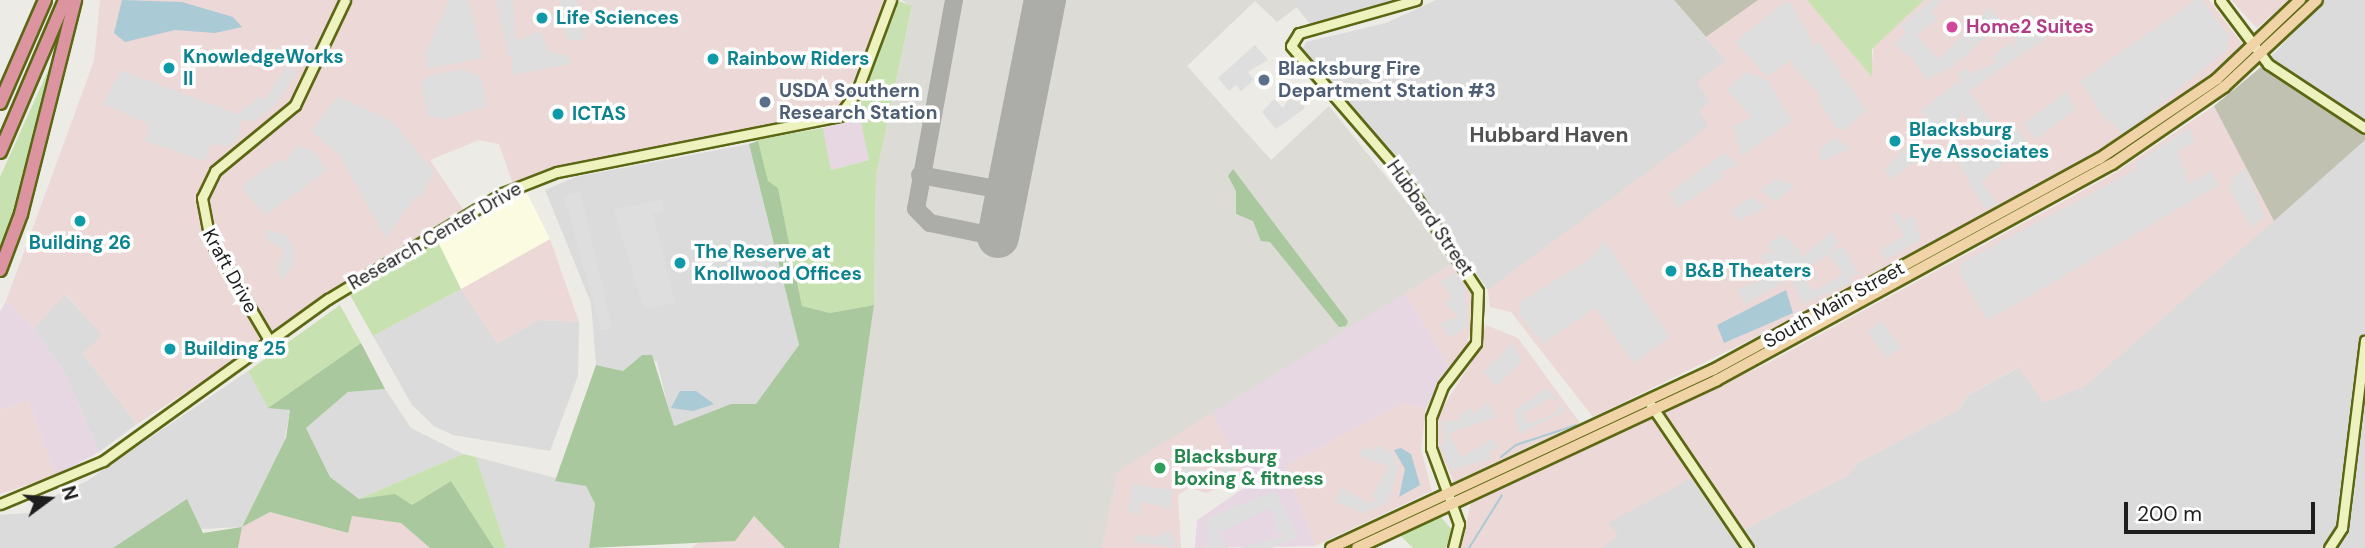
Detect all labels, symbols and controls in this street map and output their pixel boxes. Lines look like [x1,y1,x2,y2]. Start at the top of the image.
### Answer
place label: Life Sciences [556,7,679,29]
marker: Life Sciences [534,10,550,26]
place label: Home2 Suites [1966,16,2094,38]
marker: Home2 Suites [1944,19,1960,35]
place label: KnowledgeWorks II [183,46,344,90]
place label: Rainbow Riders [727,48,869,70]
marker: Rainbow Riders [705,51,721,67]
place label: Blacksburg Fire Department Station #3 [1278,58,1496,102]
marker: KnowledgeWorks II [161,60,177,76]
marker: Blacksburg Fire Department Station #3 [1256,72,1272,88]
place label: USDA Southern Research Station [779,80,937,124]
marker: USDA Southern Research Station [757,94,773,110]
place label: ICTAS [572,103,626,125]
marker: ICTAS [550,106,566,122]
place label: Blacksburg Eye Associates [1909,119,2049,163]
district label: Hubbard Haven [1470,122,1628,148]
marker: Blacksburg Eye Associates [1887,133,1903,149]
street label: Hubbard Street [1382,156,1478,280]
street label: Research Center Drive [344,177,526,295]
marker: Building 26 [72,213,88,229]
street label: Kraft Drive [198,225,262,317]
place label: Building 26 [29,232,131,254]
place label: The Reserve at Knollwood Offices [694,241,862,285]
marker: The Reserve at Knollwood Offices [672,255,688,271]
street label: South Main Street [1760,257,1908,353]
place label: B&B Theaters [1685,260,1811,282]
marker: B&B Theaters [1663,263,1679,279]
place label: Building 25 [184,338,286,360]
marker: Building 25 [162,341,178,357]
place label: Blacksburg boxing & fitness [1174,446,1324,490]
marker: Blacksburg boxing & fitness [1152,460,1168,476]
north arrow [14,464,84,534]
text: N [56,483,84,503]
scale bar [2127,489,2318,532]
text: 200 m [2137,500,2202,528]

